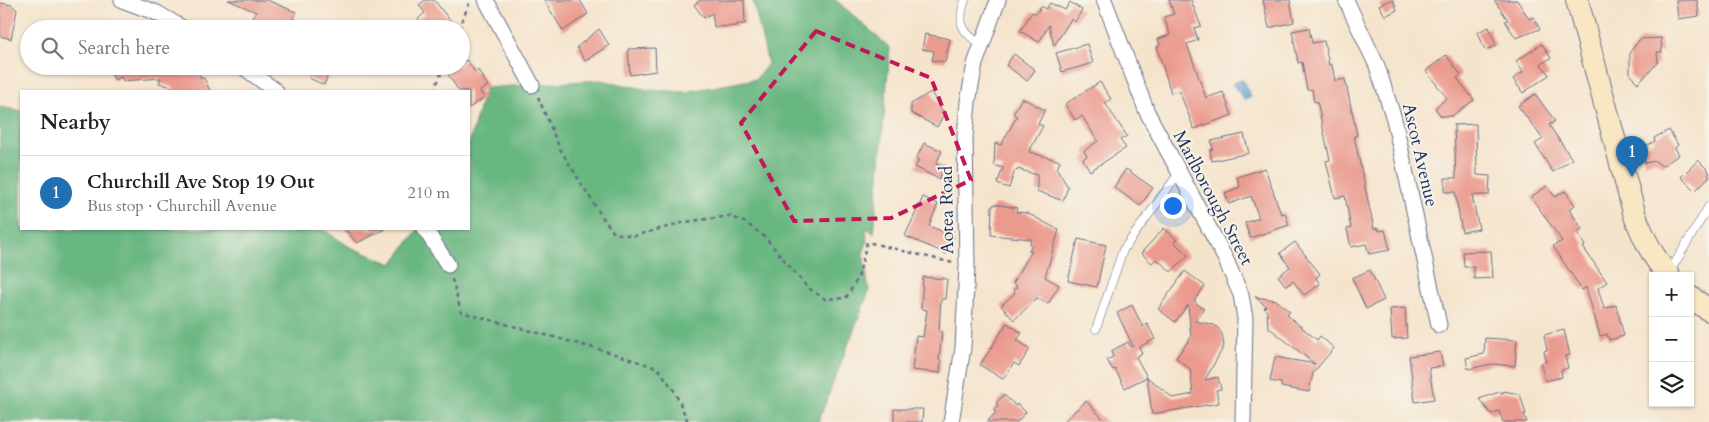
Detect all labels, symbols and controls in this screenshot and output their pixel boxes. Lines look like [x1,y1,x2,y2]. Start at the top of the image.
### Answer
search box [20,20,470,75]
icon: search [38,34,66,62]
text: Search here [78,35,170,61]
street label: Ascot Avenue [1396,101,1444,209]
text: Nearby [40,108,111,137]
street label: Marlborough Street [1167,126,1259,270]
pin: 1 [1616,136,1648,177]
street label: Aotea Road [934,165,960,255]
text: Churchill Ave Stop 19 Out [87,169,315,195]
text: 1 [52,182,60,204]
text: 210 m [408,182,450,204]
your location [1160,193,1186,219]
text: Bus stop · Churchill Avenue [87,195,277,217]
map controls [1649,272,1694,407]
button: + [1649,272,1694,317]
button: − [1649,317,1694,362]
button: layers [1649,362,1694,407]

